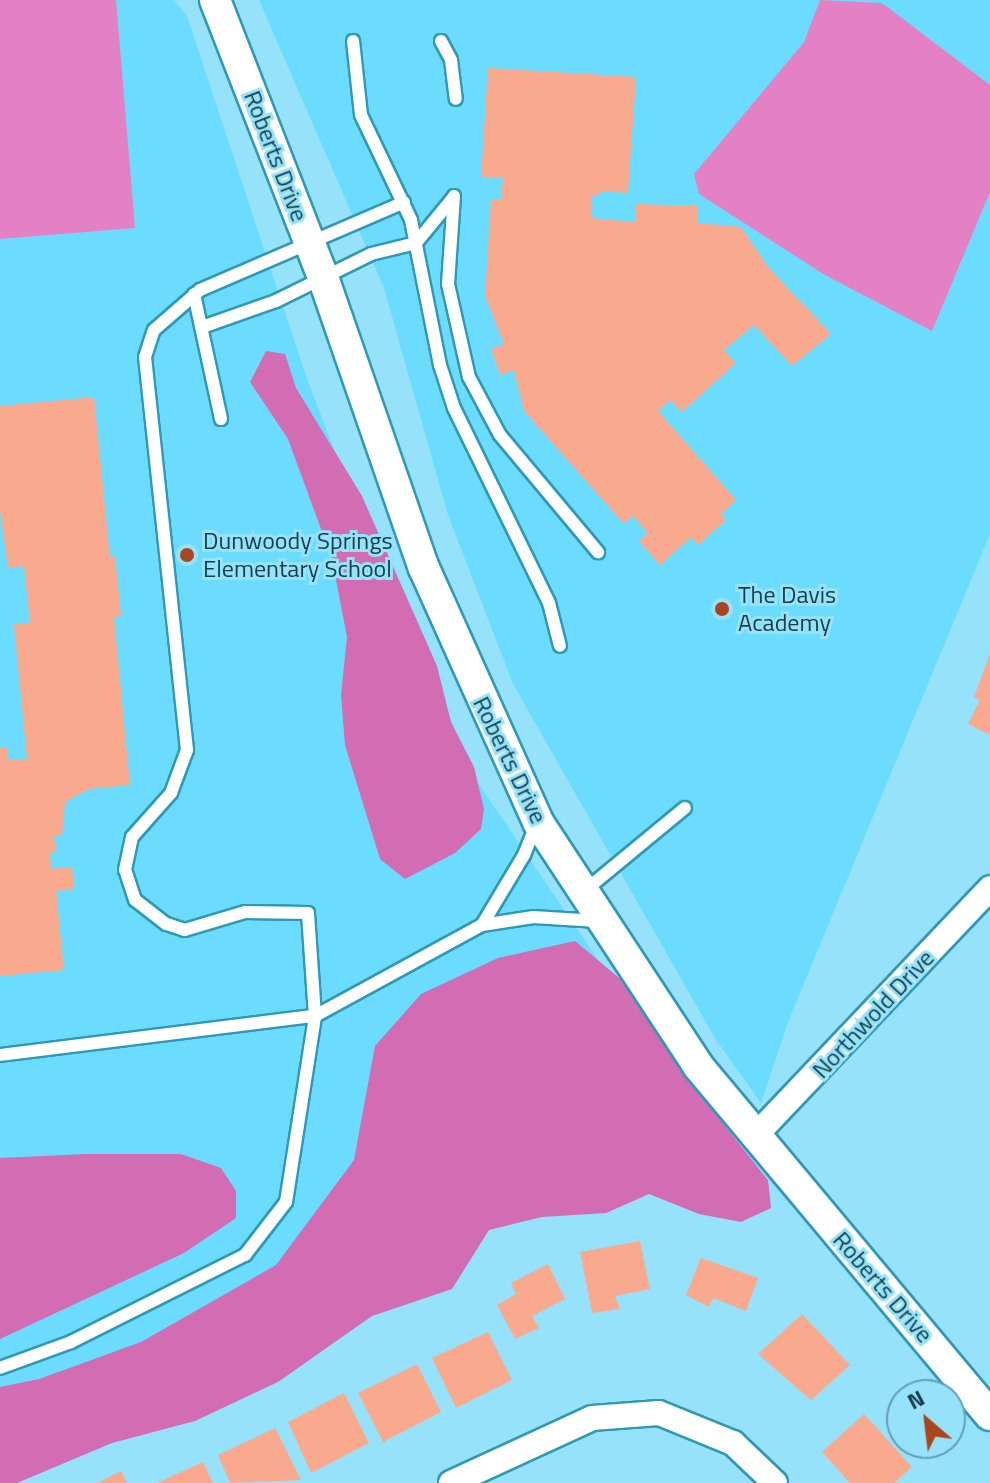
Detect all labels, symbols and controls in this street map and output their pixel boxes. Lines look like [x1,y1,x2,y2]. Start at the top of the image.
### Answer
street label: Roberts Drive [238,87,314,225]
place label: Dunwoody Springs Elementary School [203,527,393,583]
marker: Dunwoody Springs Elementary School [178,546,196,564]
place label: The Davis Academy [738,581,836,637]
marker: The Davis Academy [713,600,731,618]
street label: Roberts Drive [467,692,553,828]
street label: Northwold Drive [806,944,940,1084]
street label: Roberts Drive [827,1226,939,1348]
north arrow [886,1379,966,1459]
text: N [901,1381,930,1418]

